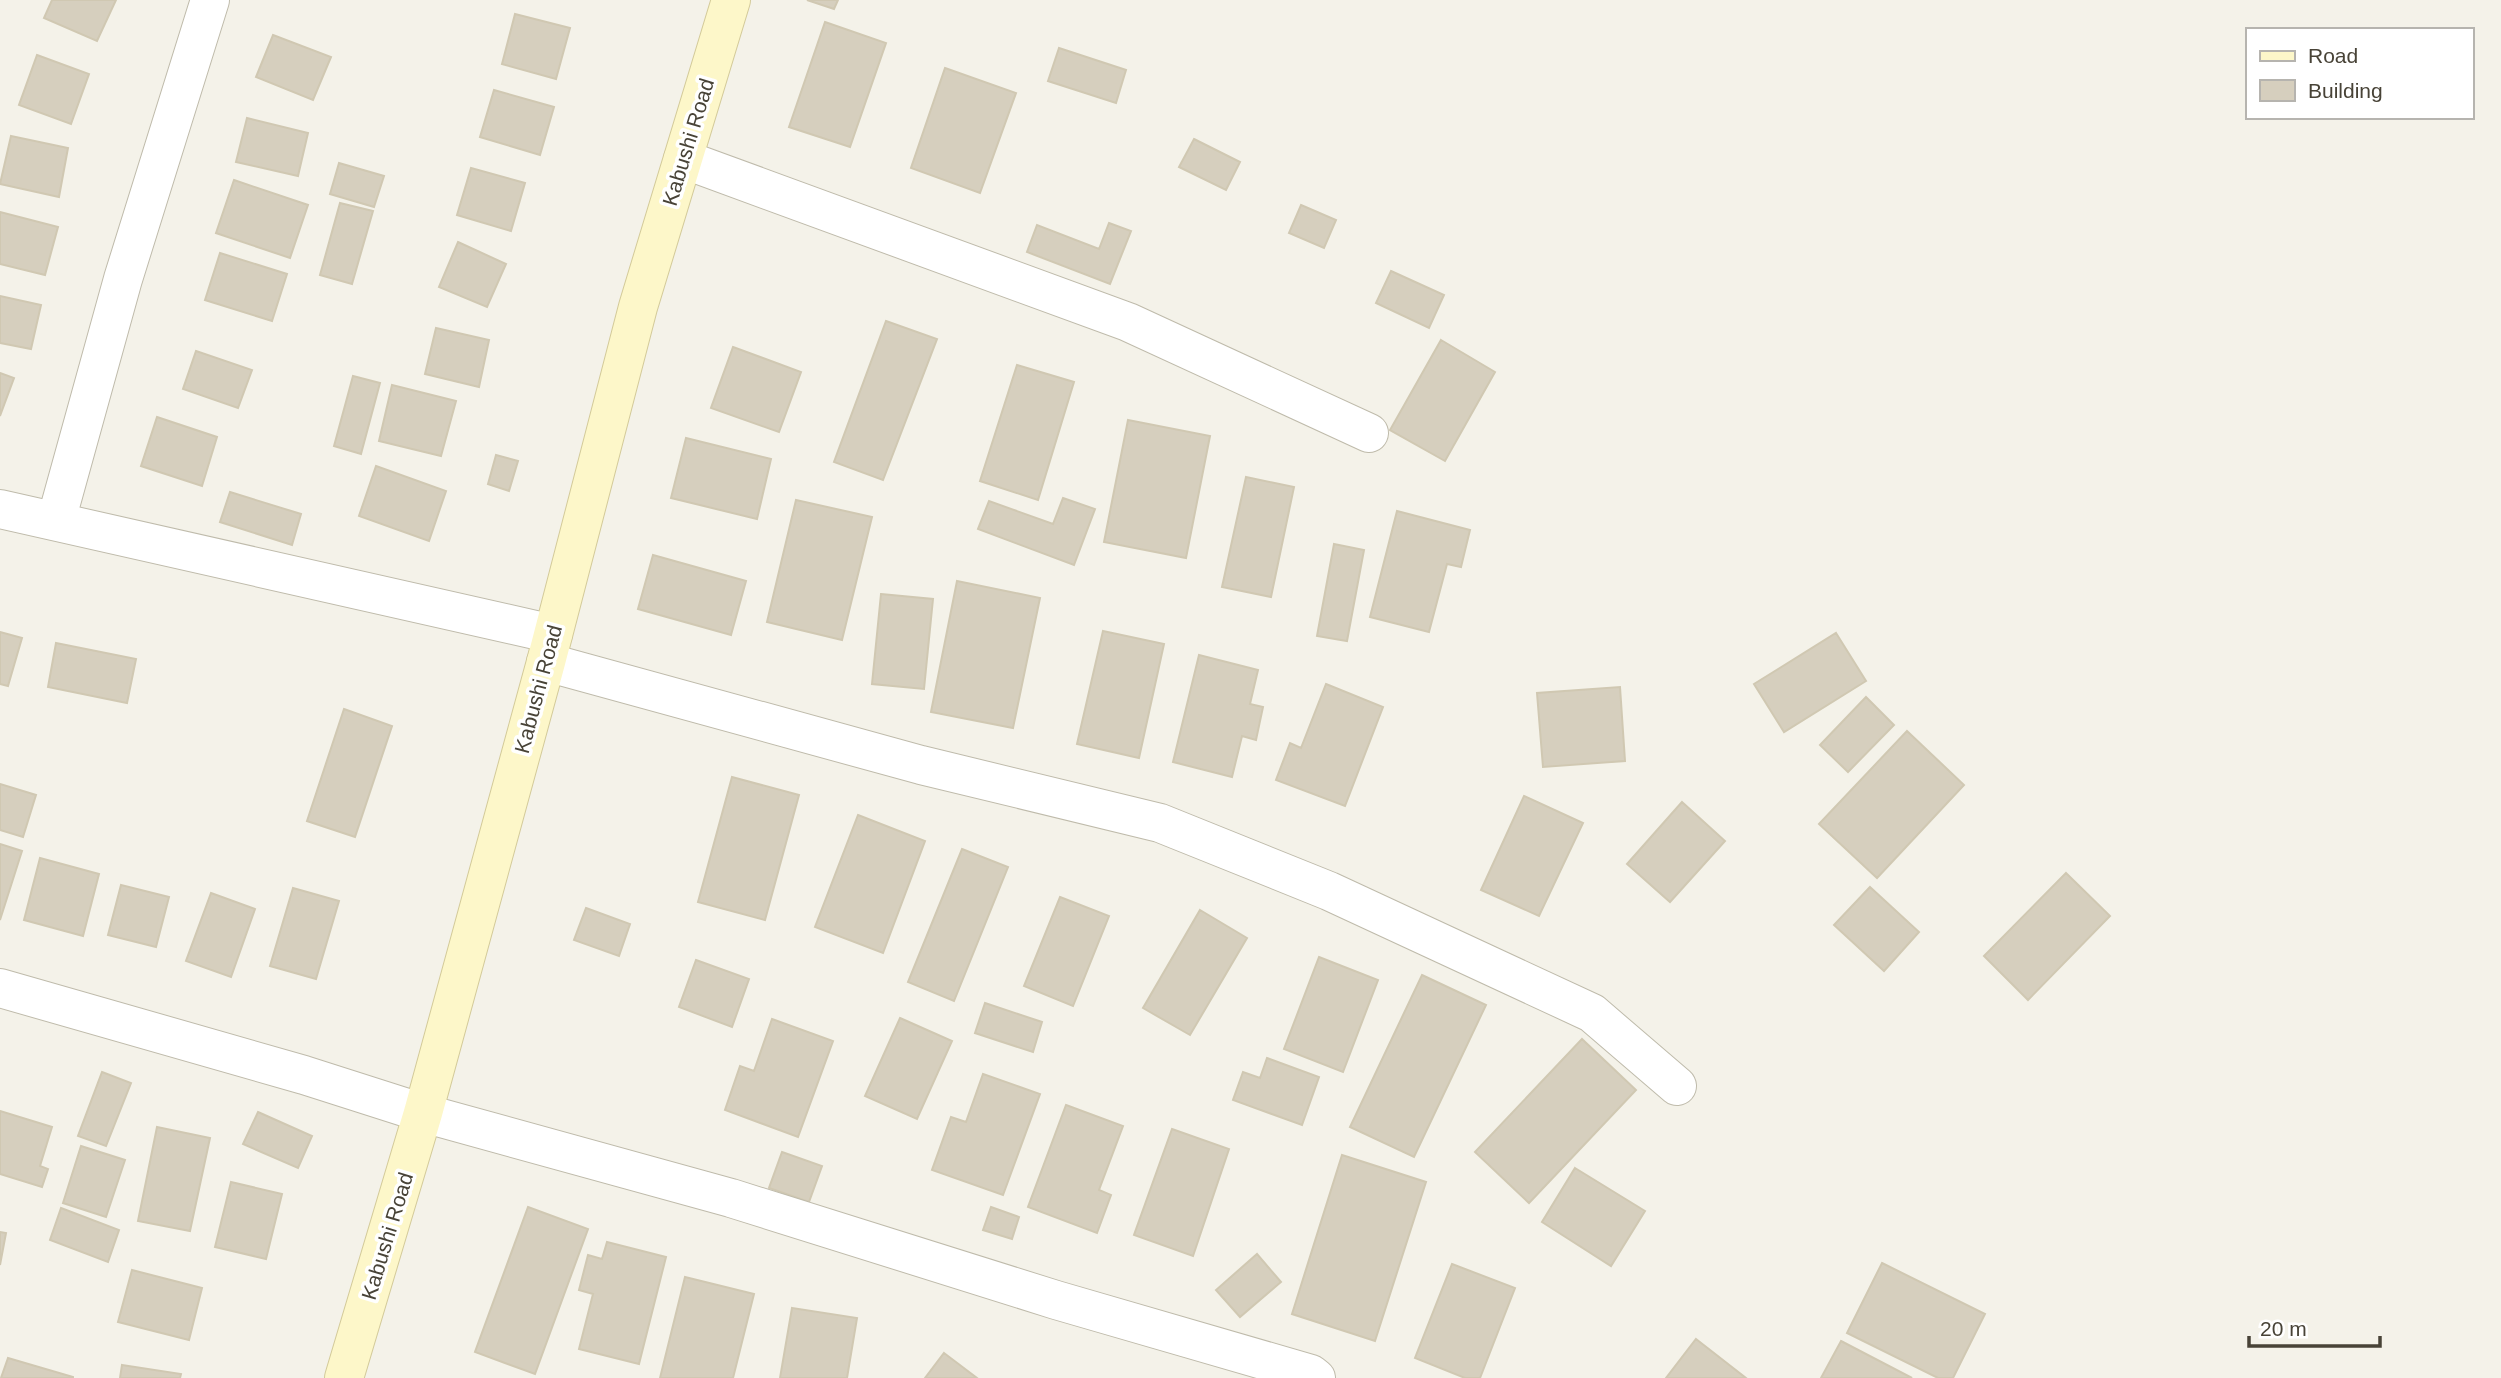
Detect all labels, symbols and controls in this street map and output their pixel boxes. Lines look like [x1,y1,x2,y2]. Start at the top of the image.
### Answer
legend [2246,28,2473,119]
text: Road [2308,44,2358,67]
street label: Kabushi Road [658,76,718,208]
text: Building [2308,79,2383,102]
street label: Kabushi Road [510,622,566,756]
street label: Kabushi Road [357,1170,417,1302]
scale bar [2249,1304,2380,1348]
text: 20 m [2260,1317,2307,1340]

